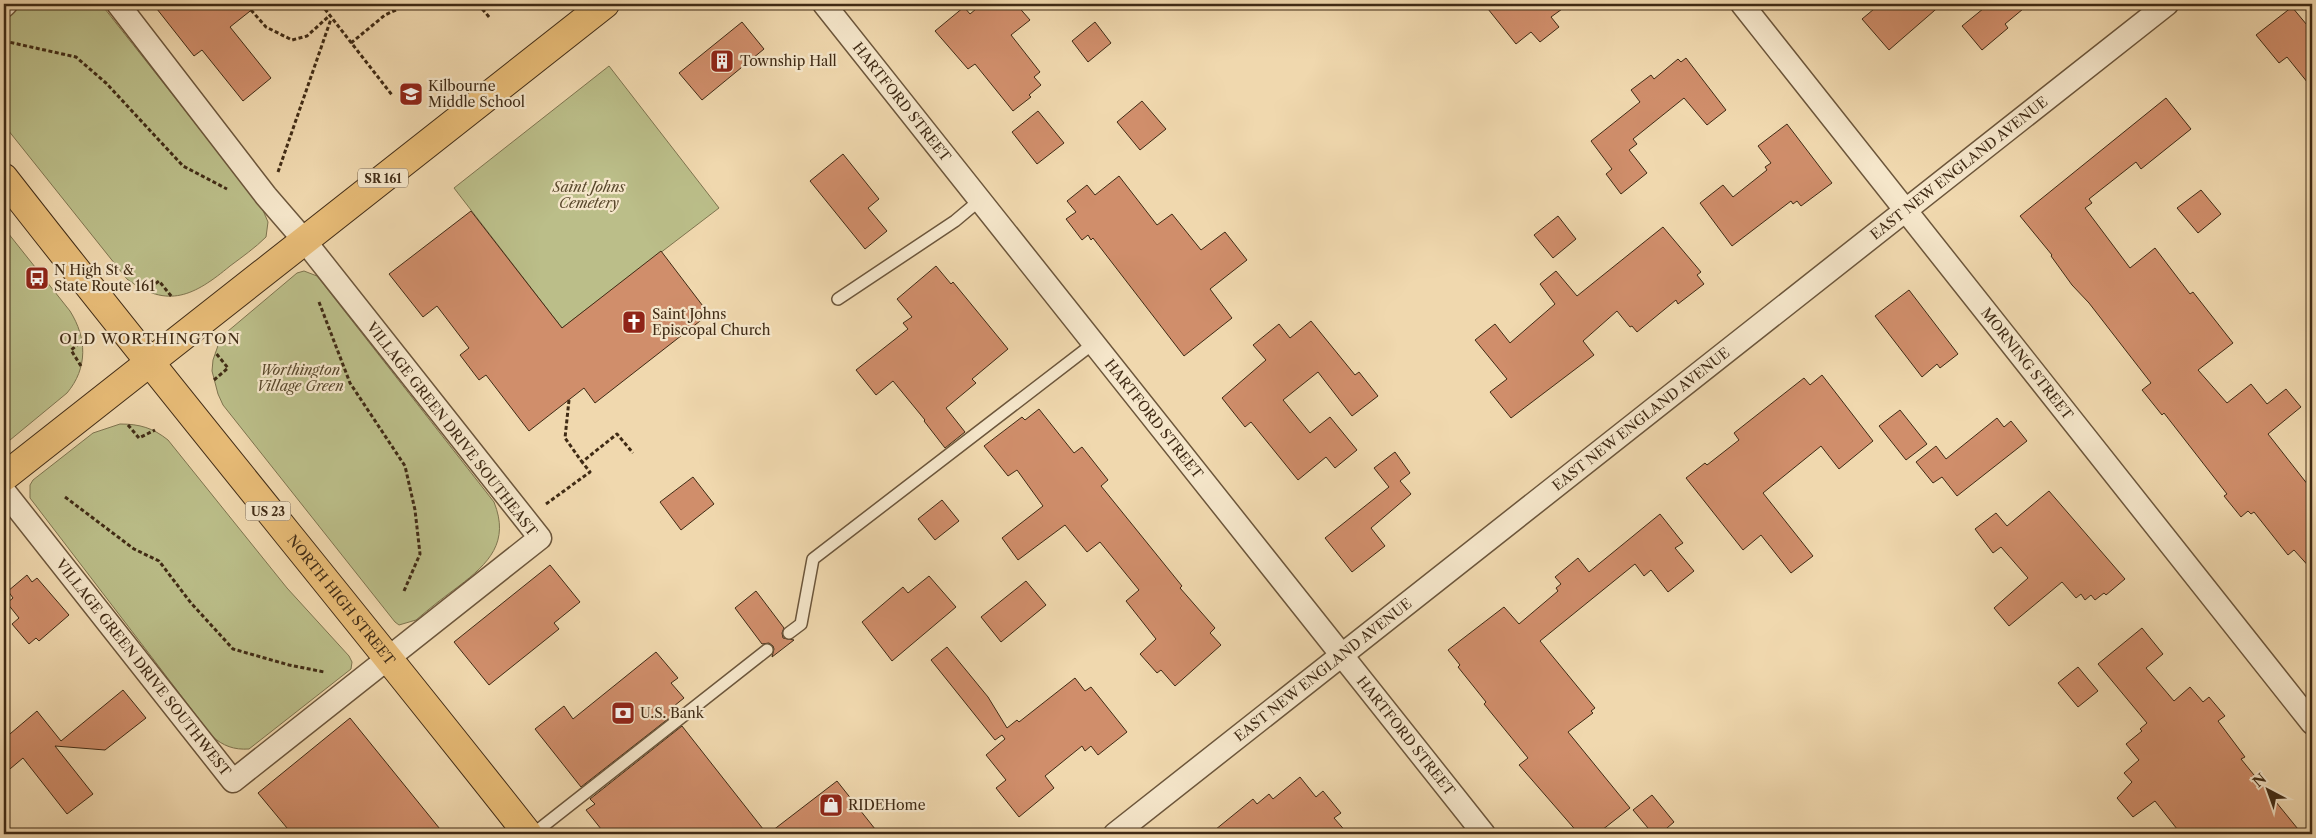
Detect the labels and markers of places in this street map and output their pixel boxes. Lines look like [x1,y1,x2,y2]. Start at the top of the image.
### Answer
building icon: Township Hall [709,48,735,74]
place label: Township Hall [740,52,837,70]
place label: Kilbourne Middle School [428,77,525,111]
school or university icon: Kilbourne Middle School [398,81,424,107]
place label: N High St & State Route 161 [54,261,155,295]
bus stop icon: N High St & State Route 161 [24,265,50,291]
place label: Saint Johns Episcopal Church [652,305,771,339]
church icon: Saint Johns Episcopal Church [621,309,647,335]
bank icon: U.S. Bank [610,700,636,726]
place label: U.S. Bank [640,704,705,722]
shop icon: RIDEHome [818,792,844,818]
place label: RIDEHome [848,796,926,814]

